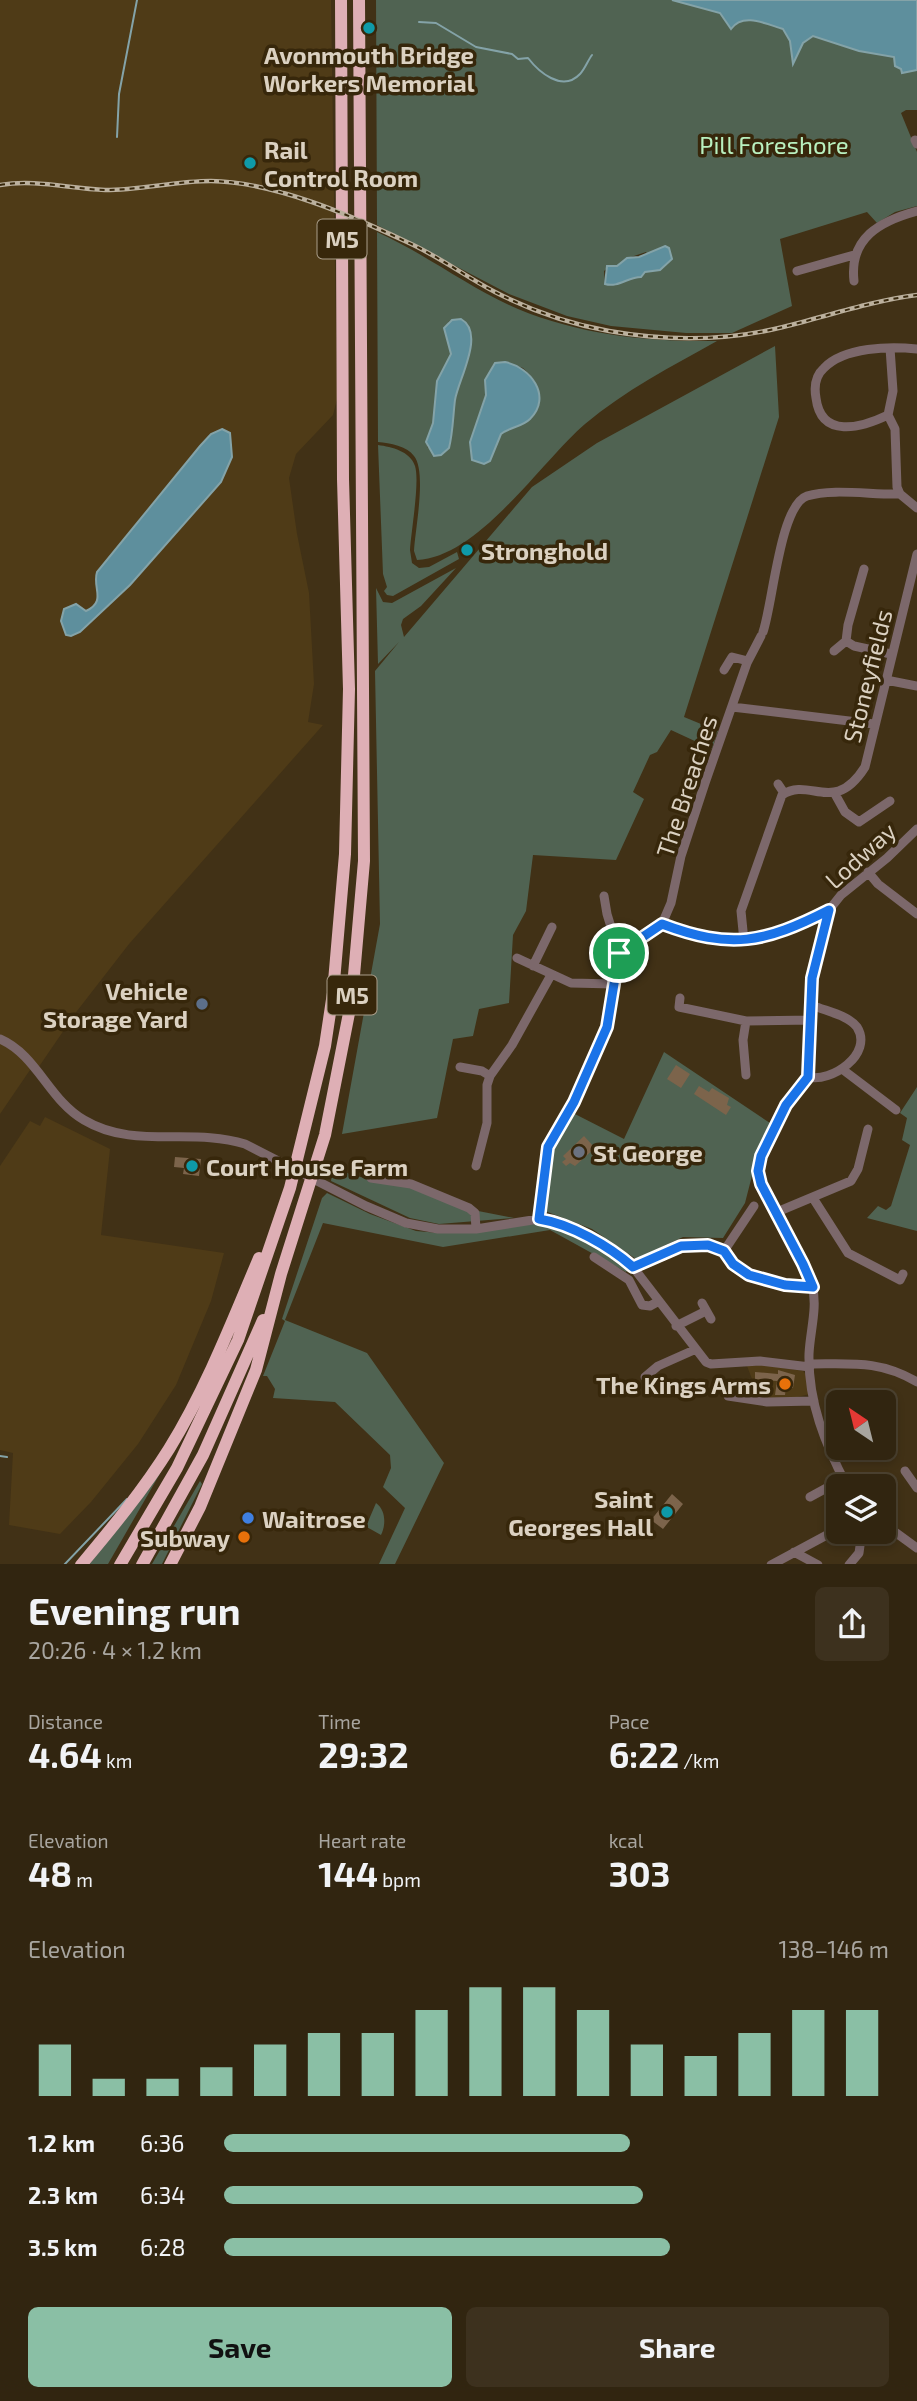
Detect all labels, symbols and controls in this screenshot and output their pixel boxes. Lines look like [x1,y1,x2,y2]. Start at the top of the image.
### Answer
marker: Avonmouth Bridge Workers Memorial [361,20,377,36]
place label: Avonmouth Bridge Workers Memorial [263,40,475,97]
park label: Pill Foreshore [699,130,849,159]
place label: Rail Control Room [264,135,418,192]
marker: Rail Control Room [242,155,258,171]
road number: M5 [318,220,366,258]
place label: Stronghold [481,536,608,565]
marker: Stronghold [459,542,475,558]
street label: Stoneyfields [836,606,898,746]
street label: The Breaches [649,712,723,860]
street label: Lodway [819,816,902,894]
pin [589,923,649,983]
icon: arrive [600,934,638,972]
place label: Vehicle Storage Yard [43,976,188,1033]
road number: M5 [328,976,376,1014]
marker: Vehicle Storage Yard [194,996,210,1012]
place label: St George [593,1138,703,1167]
marker: St George [571,1144,587,1160]
place label: Court House Farm [206,1152,408,1181]
marker: Court House Farm [184,1158,200,1174]
place label: The Kings Arms [596,1370,771,1399]
marker: The Kings Arms [777,1376,793,1392]
north arrow [826,1390,896,1460]
map controls [826,1390,896,1544]
button: layers [826,1474,896,1544]
place label: Saint Georges Hall [508,1484,653,1541]
place label: Waitrose [262,1504,366,1533]
marker: Saint Georges Hall [659,1504,675,1520]
marker: Waitrose [240,1510,256,1526]
place label: Subway [140,1523,230,1552]
marker: Subway [236,1529,252,1545]
text: Evening run [28,1587,241,1633]
button: share [815,1587,889,1661]
text: 20:26 · 4 × 1.2 km [28,1636,202,1664]
text: Distance [28,1710,103,1733]
text: Time [318,1710,361,1733]
text: Pace [609,1710,650,1733]
text: 4.64 [28,1733,102,1775]
text: 29:32 [318,1733,409,1775]
text: 6:22 [609,1733,679,1775]
text: km [102,1749,132,1772]
text: /km [679,1749,719,1772]
text: Elevation [28,1829,109,1852]
text: Heart rate [318,1829,406,1852]
text: kcal [609,1829,643,1852]
text: 48 [28,1852,72,1894]
text: 144 [318,1852,378,1894]
text: 303 [609,1852,670,1894]
text: m [72,1868,93,1891]
text: bpm [378,1868,421,1891]
text: Elevation [28,1935,126,1963]
text: 138–146 m [778,1935,889,1963]
text: 1.2 km [28,2129,95,2157]
text: 6:36 [140,2129,185,2157]
text: 2.3 km [28,2181,98,2209]
text: 6:34 [140,2181,186,2209]
text: 3.5 km [28,2233,97,2261]
text: 6:28 [140,2233,185,2261]
button: Save [28,2307,452,2387]
button: Share [466,2307,889,2387]

